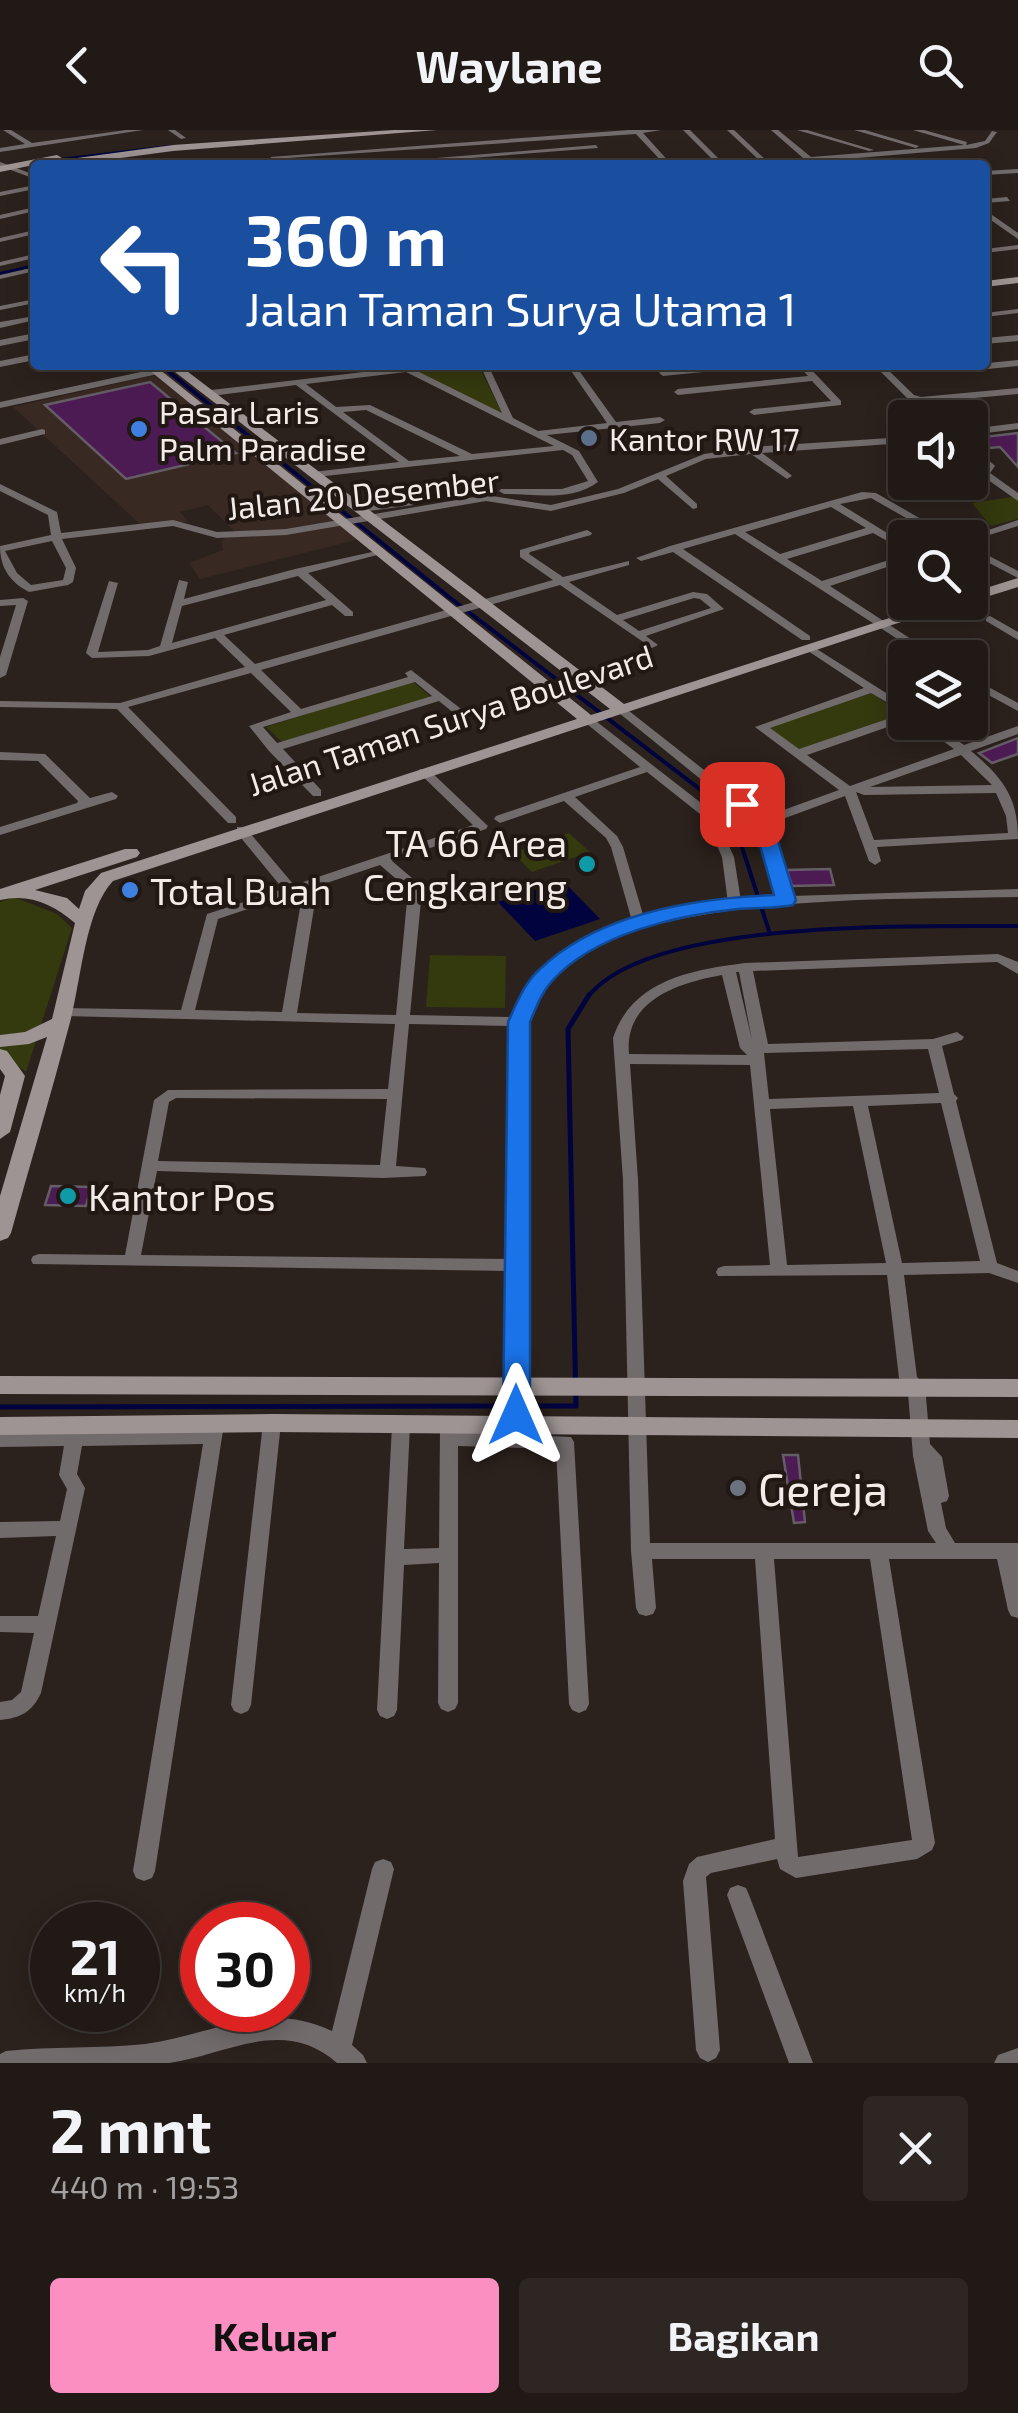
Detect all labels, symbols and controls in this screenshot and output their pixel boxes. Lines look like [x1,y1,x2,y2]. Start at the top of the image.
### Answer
icon: back [50,38,105,93]
text: Waylane [415,38,603,92]
icon: search [913,38,968,93]
text: 360 m [245,196,447,280]
icon: left [80,200,210,330]
text: Jalan Taman Surya Utama 1 [245,281,796,335]
place label: Pasar Laris Palm Paradise [159,392,366,467]
map controls [888,400,988,740]
button: sound [888,400,988,500]
marker: Pasar Laris Palm Paradise [128,418,150,440]
place label: Kantor RW 17 [609,419,800,457]
marker: Kantor RW 17 [578,427,600,449]
street label: Jalan 20 Desember [225,460,501,526]
button: search [888,520,988,620]
street label: Jalan Taman Surya Boulevard [243,635,657,803]
button: layers [888,640,988,740]
pin [700,762,785,847]
icon: arrive [715,777,770,832]
place label: TA 66 Area Cengkareng [363,819,567,909]
marker: TA 66 Area Cengkareng [576,853,598,875]
place label: Total Buah [150,867,332,913]
marker: Total Buah [119,879,141,901]
place label: Kantor Pos [88,1173,275,1219]
marker: Kantor Pos [57,1185,79,1207]
position arrow [464,1363,568,1467]
place label: Gereja [758,1461,888,1516]
marker: Gereja [727,1477,749,1499]
speed limit sign: 30 [180,1902,310,2032]
text: 21 [70,1925,120,1985]
text: km/h [64,1977,126,2007]
text: 2 mnt [50,2093,211,2165]
button: close [863,2096,968,2201]
text: 440 m · 19:53 [50,2167,239,2205]
button: Keluar [50,2278,499,2393]
button: Bagikan [519,2278,968,2393]

